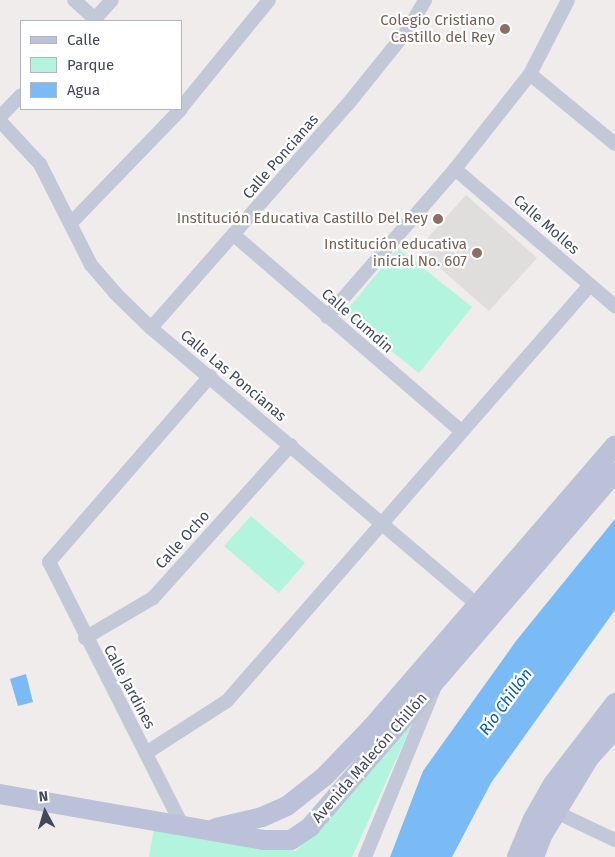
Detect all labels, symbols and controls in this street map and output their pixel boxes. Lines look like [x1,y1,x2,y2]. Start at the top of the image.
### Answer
place label: Colegio Cristiano Castillo del Rey [380,11,495,46]
legend [20,20,182,110]
marker: Colegio Cristiano Castillo del Rey [499,23,511,35]
text: Calle [67,31,100,49]
text: Parque [67,56,114,74]
text: Agua [67,81,100,99]
street label: Calle Poncianas [239,111,323,203]
street label: Calle Molles [509,191,583,259]
place label: Institución Educativa Castillo Del Rey [177,210,428,228]
marker: Institución Educativa Castillo Del Rey [432,213,444,225]
place label: Institución educativa inicial No. 607 [324,235,467,270]
marker: Institución educativa inicial No. 607 [471,247,483,259]
street label: Calle Cumdin [318,285,396,357]
street label: Calle Las Poncianas [176,326,290,426]
street label: Calle Ocho [152,507,214,573]
street label: Calle Jardines [99,642,159,732]
water label: Río Chillón [475,665,537,739]
street label: Avenida Malecón Chillón [309,689,431,827]
north arrow [20,787,70,837]
text: N [38,788,49,806]

